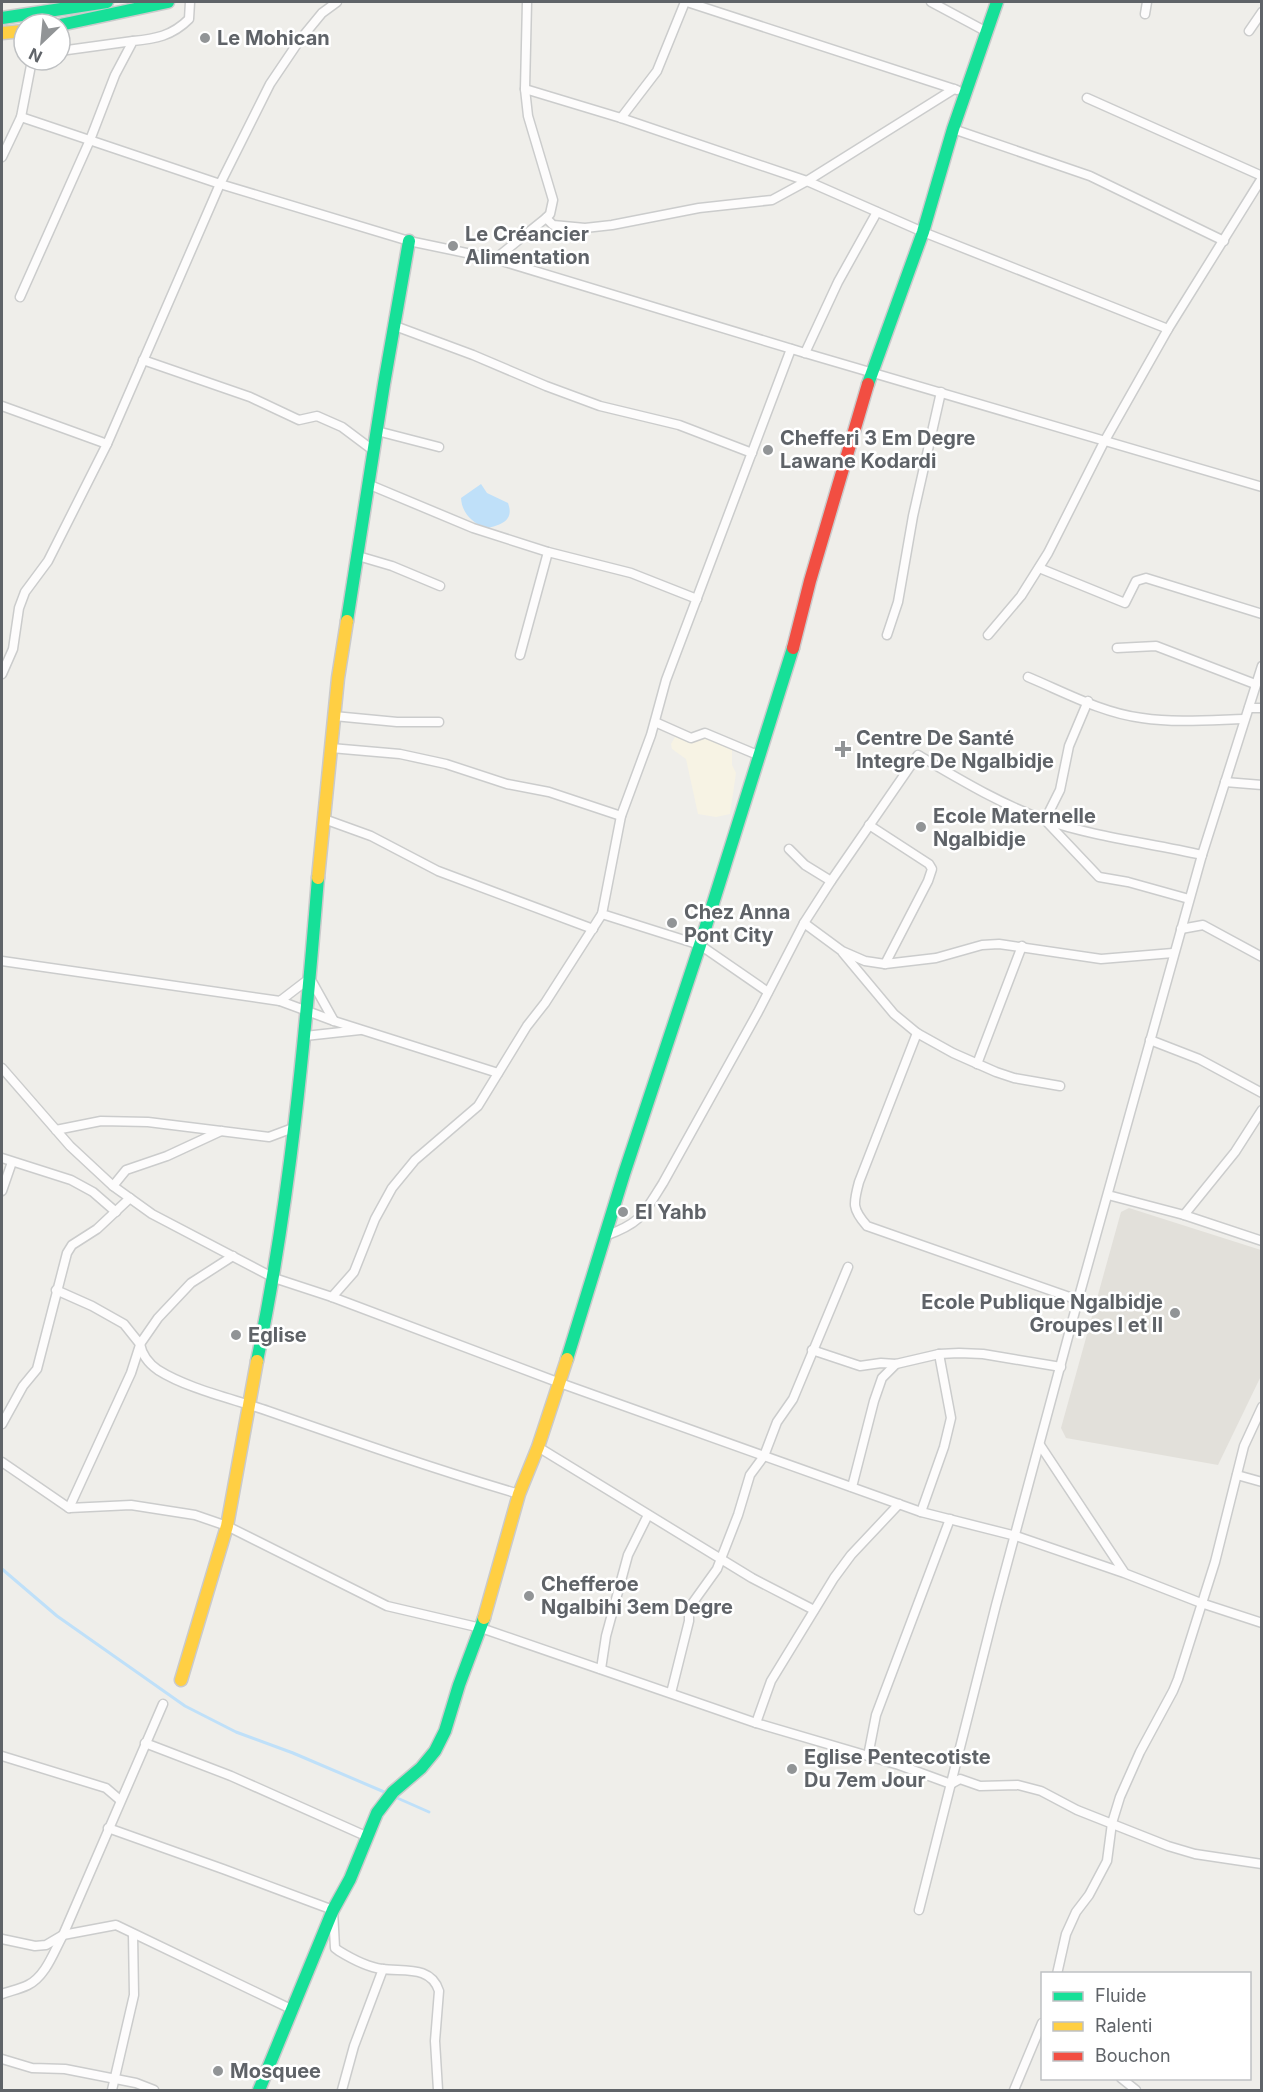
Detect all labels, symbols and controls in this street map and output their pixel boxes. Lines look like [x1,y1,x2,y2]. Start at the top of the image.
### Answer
north arrow [12,12,72,72]
place label: Le Mohican [217,26,330,50]
marker: Le Mohican [198,31,212,45]
text: N [26,44,45,67]
place label: Le Créancier Alimentation [465,222,590,269]
marker: Le Créancier Alimentation [446,239,460,253]
place label: Chefferi 3 Em Degre Lawane Kodardi [780,426,976,473]
marker: Chefferi 3 Em Degre Lawane Kodardi [761,443,775,457]
place label: Centre De Santé Integre De Ngalbidje [856,726,1054,773]
marker: Centre De Santé Integre De Ngalbidje [834,740,852,758]
place label: Ecole Maternelle Ngalbidje [933,804,1096,851]
marker: Ecole Maternelle Ngalbidje [914,820,928,834]
place label: Chez Anna Pont City [684,900,790,947]
marker: Chez Anna Pont City [665,916,679,930]
place label: El Yahb [635,1200,707,1224]
marker: El Yahb [616,1205,630,1219]
place label: Ecole Publique Ngalbidje Groupes I et II [921,1290,1163,1337]
marker: Ecole Publique Ngalbidje Groupes I et II [1168,1306,1182,1320]
place label: Eglise [248,1323,307,1347]
marker: Eglise [229,1328,243,1342]
place label: Chefferoe Ngalbihi 3em Degre [541,1572,733,1619]
marker: Chefferoe Ngalbihi 3em Degre [522,1589,536,1603]
place label: Eglise Pentecotiste Du 7em Jour [804,1745,991,1792]
marker: Eglise Pentecotiste Du 7em Jour [785,1762,799,1776]
legend [1041,1972,1251,2080]
text: Fluide [1095,1985,1147,2006]
text: Ralenti [1095,2015,1152,2036]
text: Bouchon [1095,2045,1171,2066]
place label: Mosquee [230,2059,321,2083]
marker: Mosquee [211,2064,225,2078]

